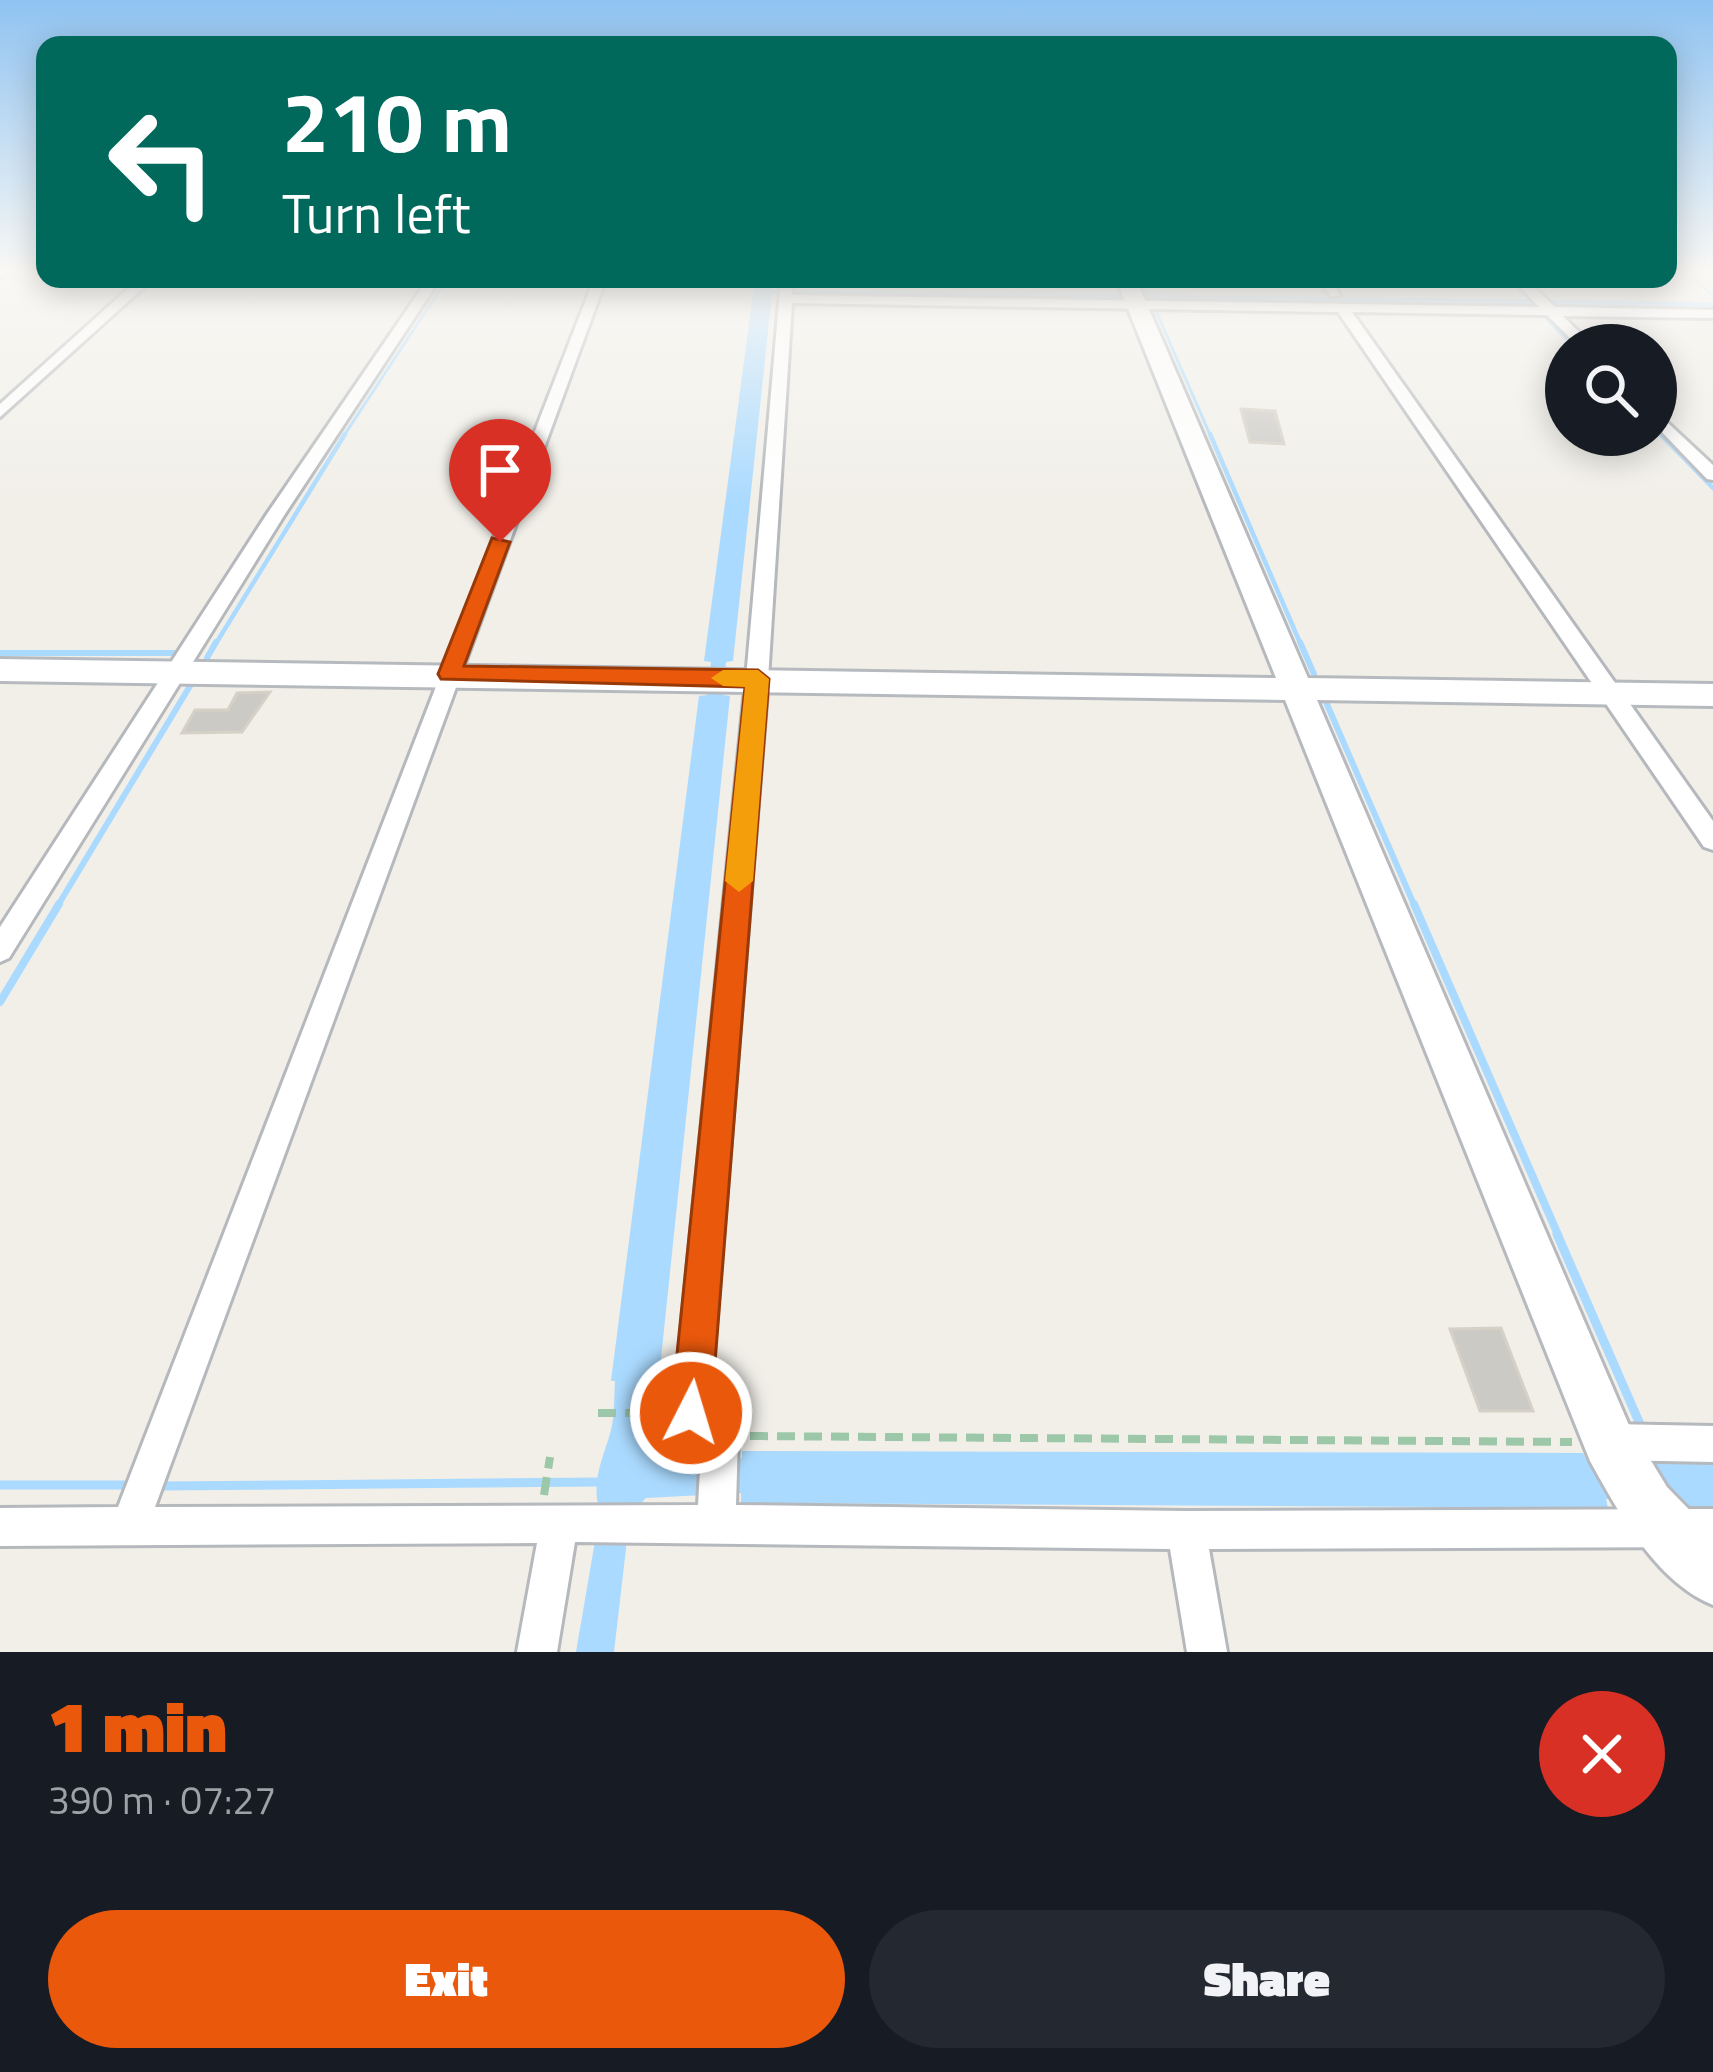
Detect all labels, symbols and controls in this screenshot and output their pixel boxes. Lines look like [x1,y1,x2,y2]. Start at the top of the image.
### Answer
text: 210 m [282,57,512,185]
icon: left [84,84,240,240]
text: Turn left [282,172,471,254]
map controls [1545,324,1677,456]
button: search [1545,324,1677,456]
pin [449,419,551,542]
icon: arrive [467,437,533,503]
position arrow [628,1350,754,1476]
text: 1 min [48,1670,227,1780]
button: close [1539,1691,1665,1817]
text: 390 m · 07:27 [48,1770,276,1829]
button: Exit [48,1910,845,2048]
button: Share [869,1910,1665,2048]

